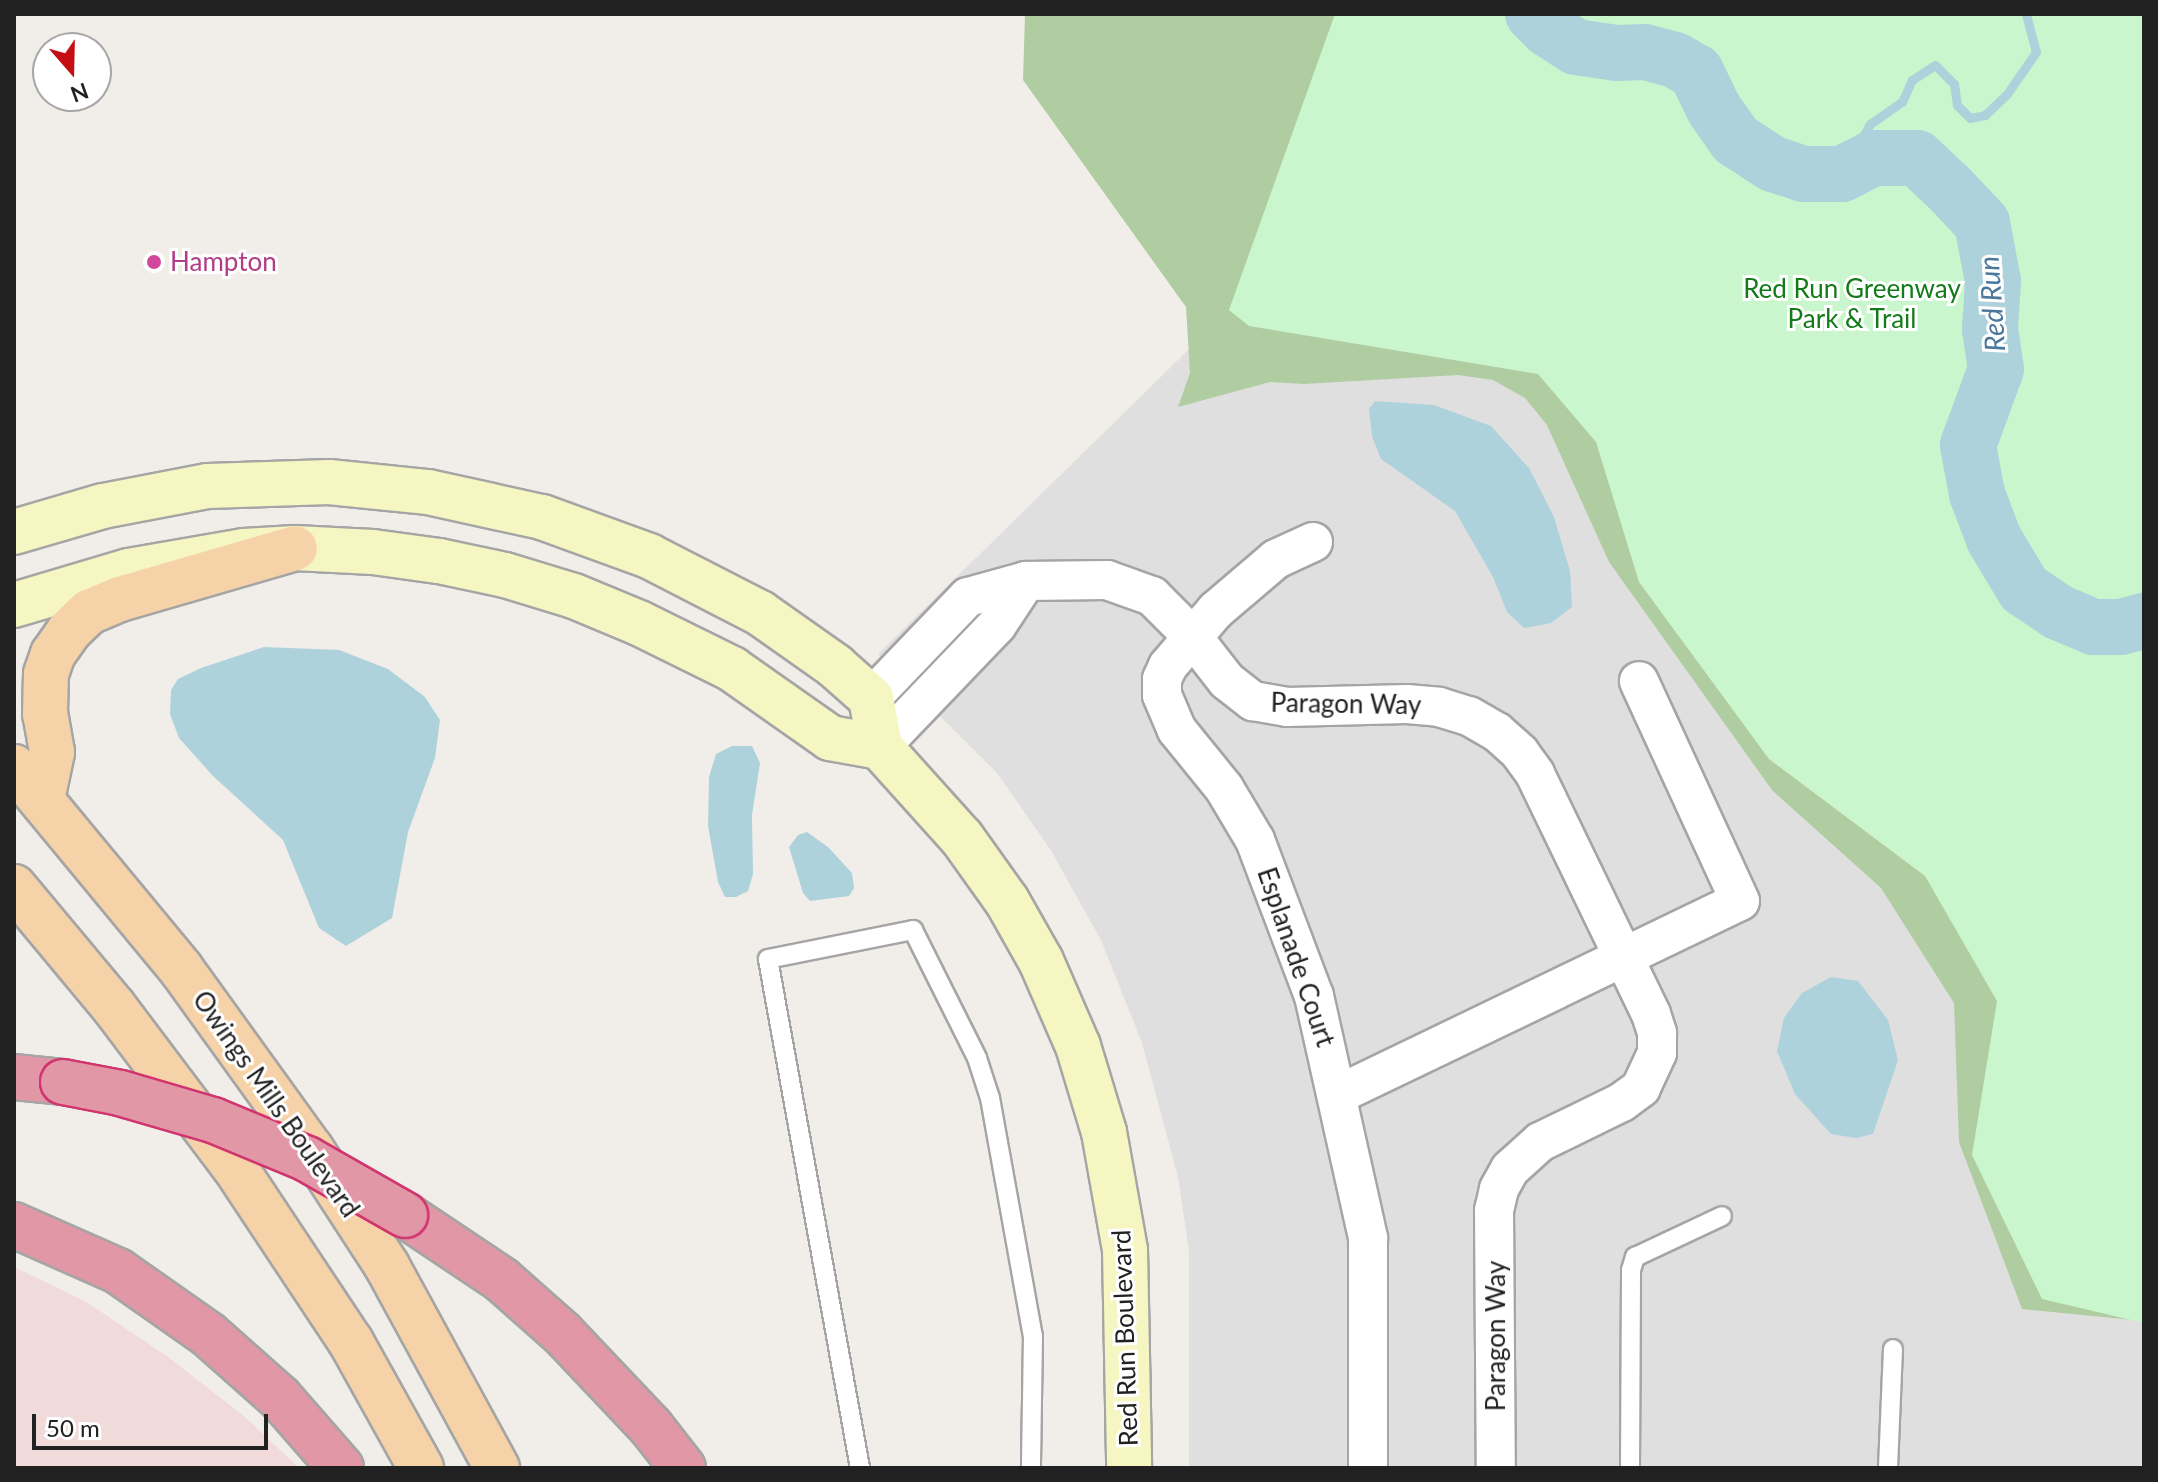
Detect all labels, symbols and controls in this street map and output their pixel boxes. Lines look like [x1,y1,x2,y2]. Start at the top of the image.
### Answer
north arrow [32,32,112,112]
text: N [67,78,92,109]
place label: Hampton [170,246,277,278]
marker: Hampton [145,253,163,271]
water label: Red Run [1971,255,2011,353]
park label: Red Run Greenway Park & Trail [1743,273,1961,334]
street label: Paragon Way [1270,687,1422,721]
street label: Esplanade Court [1251,863,1341,1051]
street label: Owings Mills Boulevard [186,985,366,1223]
street label: Red Run Boulevard [1106,1229,1144,1447]
street label: Paragon Way [1480,1261,1512,1411]
scale bar [36,1398,272,1448]
text: 50 m [46,1413,100,1442]

